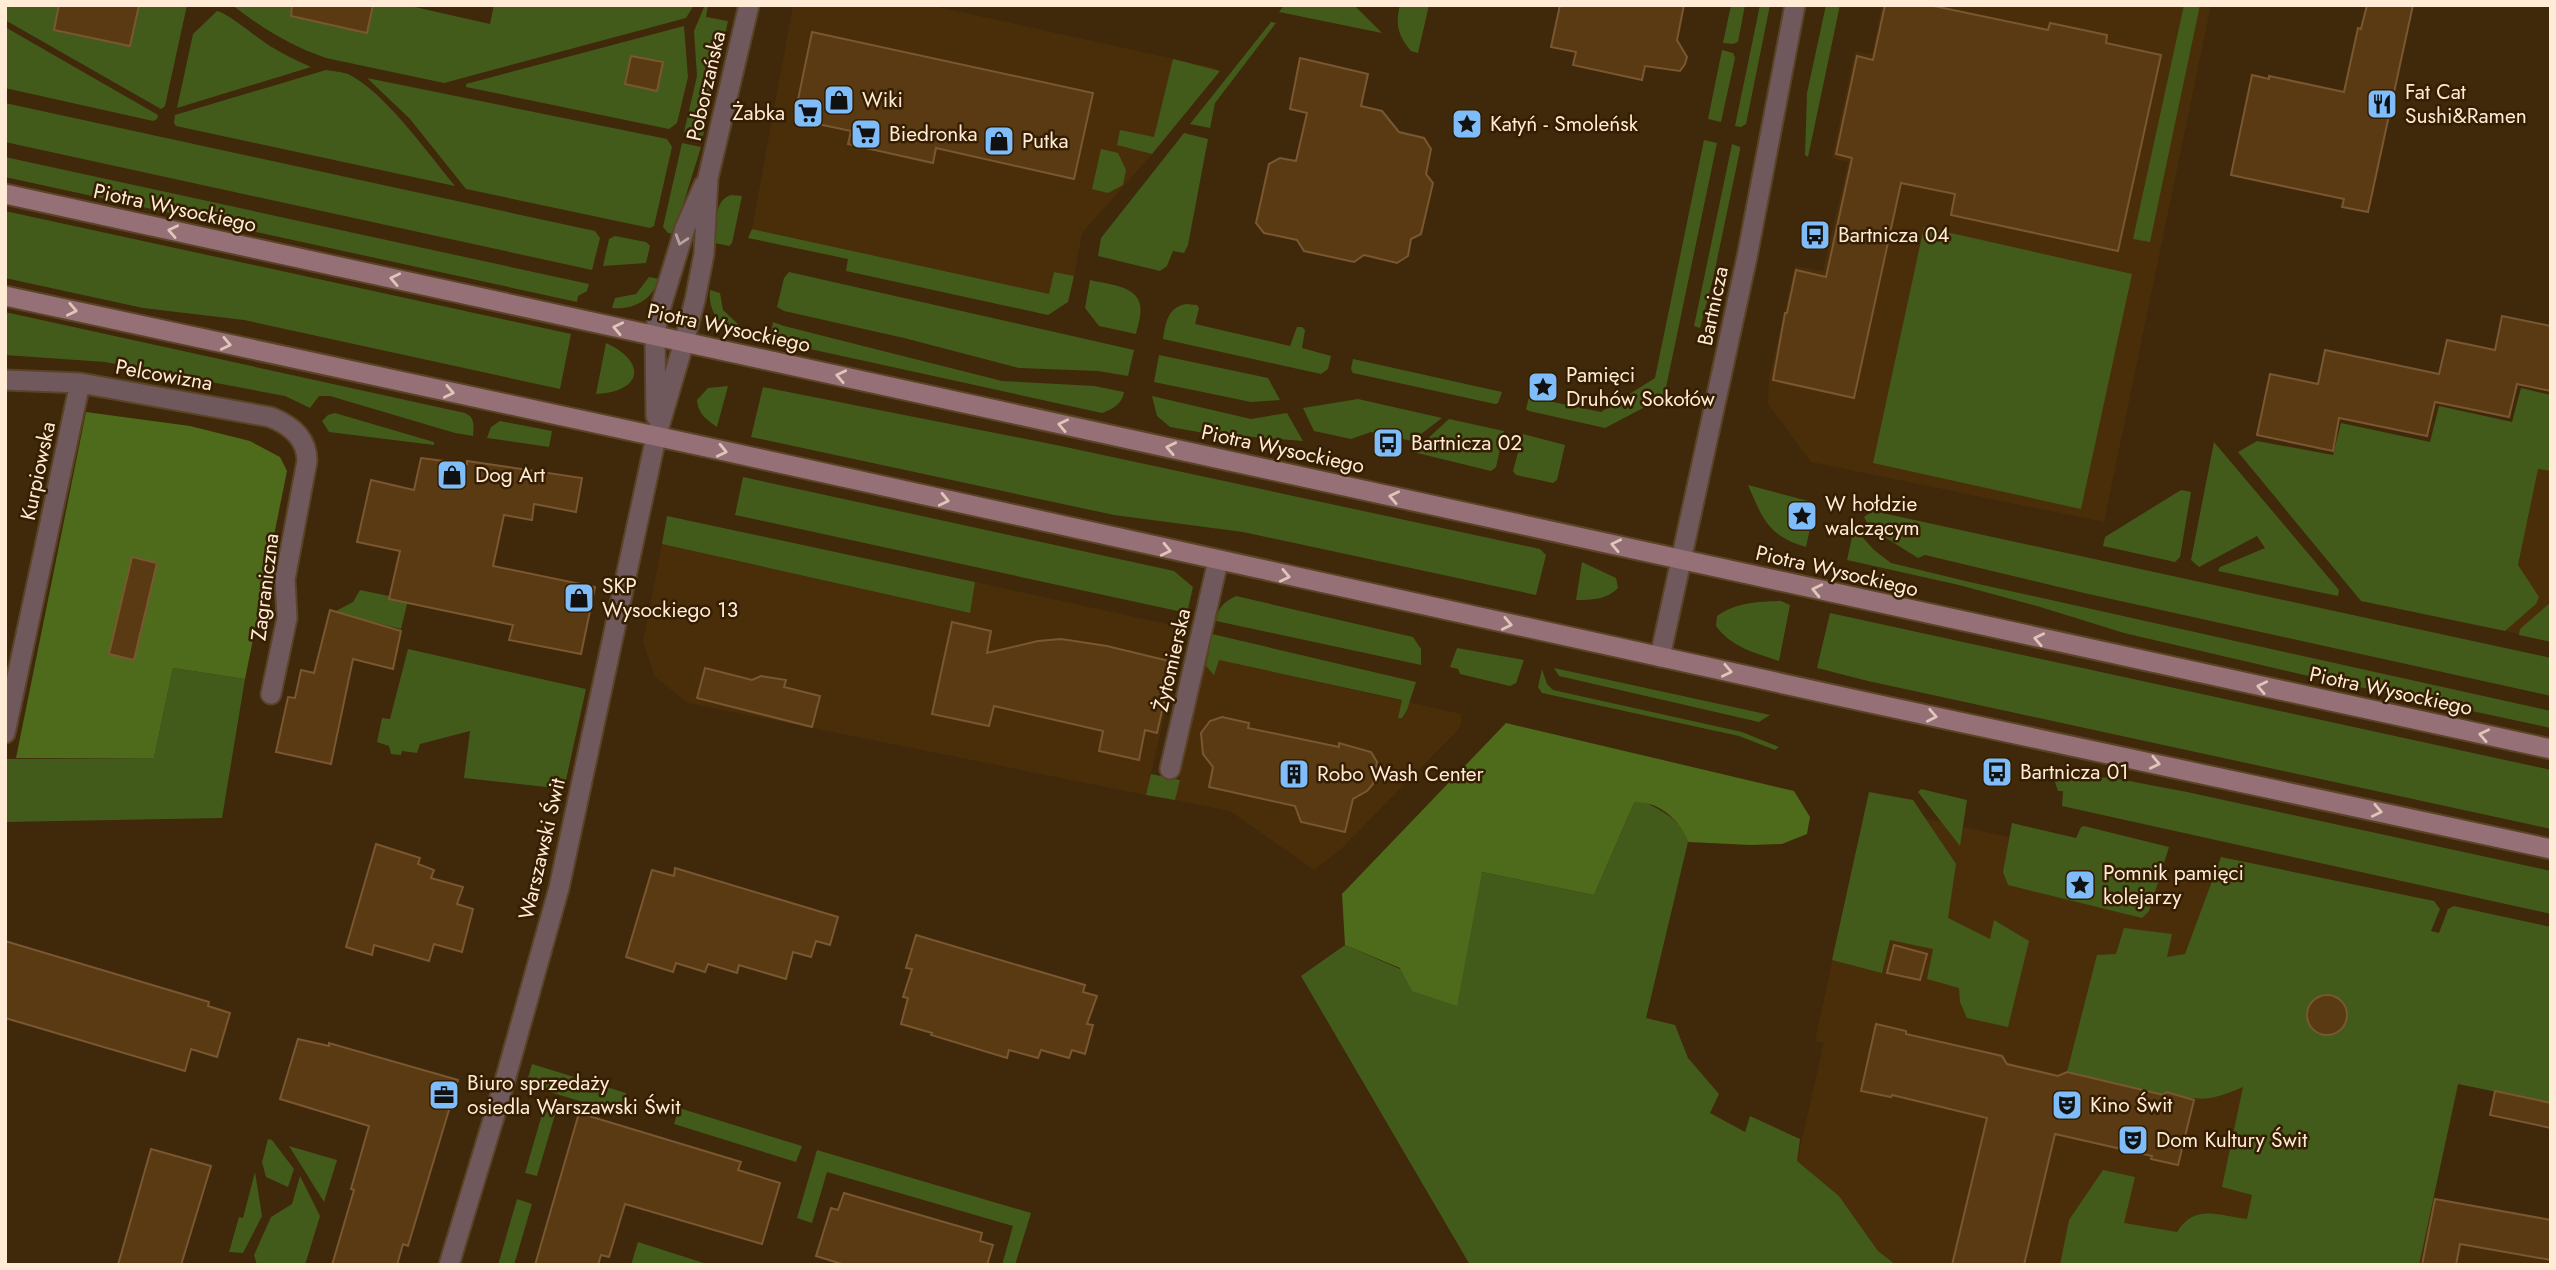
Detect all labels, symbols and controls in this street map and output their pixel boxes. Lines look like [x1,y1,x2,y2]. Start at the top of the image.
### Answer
street label: Poborzańska [679,28,733,144]
place label: Fat Cat Sushi&Ramen [2405,77,2527,131]
shop icon: Wiki [822,83,856,117]
place label: Wiki [862,85,903,115]
restaurant icon: Fat Cat Sushi&Ramen [2365,87,2399,121]
supermarket icon: Żabka [791,96,825,130]
place label: Żabka [732,98,785,128]
place icon: Katyń - Smoleńsk [1450,107,1484,141]
place label: Katyń - Smoleńsk [1490,109,1639,139]
supermarket icon: Biedronka [849,117,883,151]
place label: Biedronka [889,119,978,149]
shop icon: Putka [982,124,1016,158]
place label: Putka [1022,126,1069,156]
street label: Piotra Wysockiego [91,176,259,240]
bus stop icon: Bartnicza 04 [1798,218,1832,252]
place label: Bartnicza 04 [1838,220,1950,250]
one-way arrow [167,224,179,239]
one-way arrow [674,234,689,246]
street label: Bartnicza [1690,264,1736,348]
one-way arrow [389,273,401,288]
street label: Piotra Wysockiego [645,296,813,360]
one-way arrow [66,302,78,317]
one-way arrow [612,321,624,336]
one-way arrow [220,335,232,350]
street label: Pelcowizna [113,352,215,398]
place label: Pamięci Druhów Sokołów [1566,360,1716,414]
one-way arrow [835,370,847,384]
place icon: Pamięci Druhów Sokołów [1526,370,1560,404]
one-way arrow [443,384,455,399]
street label: Piotra Wysockiego [1199,417,1367,481]
one-way arrow [1057,418,1069,433]
street label: Kurpiowska [13,419,63,523]
bus stop icon: Bartnicza 02 [1371,426,1405,460]
place label: Bartnicza 02 [1411,428,1522,458]
one-way arrow [716,442,728,457]
one-way arrow [1165,442,1177,457]
shop icon: Dog Art [435,458,469,492]
place label: Dog Art [475,460,545,490]
place label: W hołdzie walczącym [1825,489,1920,543]
one-way arrow [1388,490,1400,505]
one-way arrow [938,492,950,507]
place icon: W hołdzie walczącym [1785,499,1819,533]
street label: Zagraniczna [244,532,286,642]
street label: Piotra Wysockiego [1753,538,1921,604]
one-way arrow [1610,539,1622,553]
one-way arrow [1160,541,1172,556]
one-way arrow [1279,567,1291,582]
place label: SKP Wysockiego 13 [602,571,738,625]
shop icon: SKP Wysockiego 13 [562,581,596,615]
one-way arrow [1811,584,1823,599]
street label: Żytomierska [1146,606,1198,714]
one-way arrow [1501,615,1513,630]
one-way arrow [2033,632,2045,647]
street label: Piotra Wysockiego [2307,659,2475,723]
one-way arrow [1721,663,1733,678]
one-way arrow [2256,680,2268,695]
one-way arrow [1926,707,1938,722]
one-way arrow [2478,728,2490,743]
one-way arrow [2149,754,2161,769]
bus stop icon: Bartnicza 01 [1980,755,2014,789]
building icon: Robo Wash Center [1277,757,1311,791]
place label: Bartnicza 01 [2020,757,2129,787]
place label: Robo Wash Center [1317,759,1485,789]
street label: Warszawski Świt [511,775,573,923]
one-way arrow [2371,803,2383,817]
place label: Pomnik pamięci kolejarzy [2103,858,2244,912]
place icon: Pomnik pamięci kolejarzy [2063,868,2097,902]
place label: Biuro sprzedaży osiedla Warszawski Świt [467,1068,681,1122]
office icon: Biuro sprzedaży osiedla Warszawski Świt [427,1078,461,1112]
theatre icon: Kino Świt [2050,1088,2084,1122]
place label: Kino Świt [2090,1090,2172,1120]
theatre icon: Dom Kultury Świt [2116,1123,2150,1157]
place label: Dom Kultury Świt [2156,1125,2307,1155]

